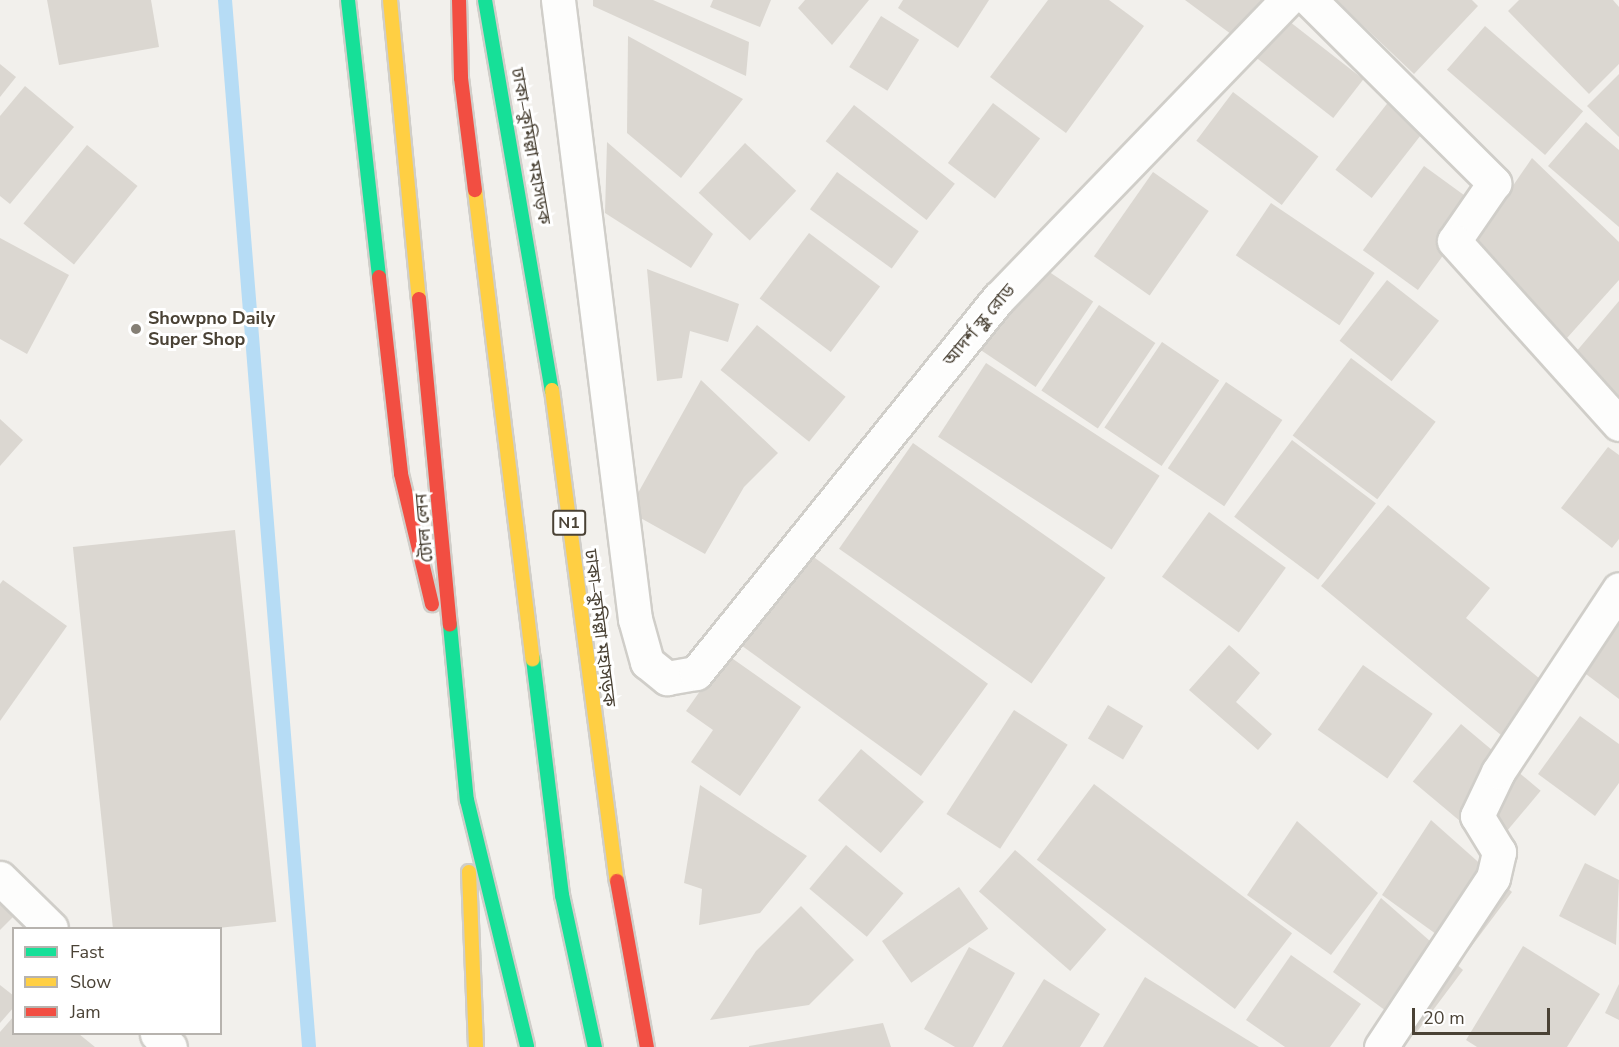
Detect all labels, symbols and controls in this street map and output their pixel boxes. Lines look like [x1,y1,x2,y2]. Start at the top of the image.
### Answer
street label: ঢাকা–কুমিল্লা মহাসড়ক [507,66,555,226]
street label: আদর্শ স্কুল রোড [938,280,1020,370]
place label: Showpno Daily Super Shop [148,308,275,350]
marker: Showpno Daily Super Shop [129,322,143,336]
street label: টোল লেন [410,492,438,564]
road number: N1 [551,510,587,536]
street label: ঢাকা–কুমিল্লা মহাসড়ক [580,548,620,708]
legend [12,927,222,1035]
text: Fast [70,940,104,964]
text: Slow [70,970,111,994]
scale bar [1415,996,1553,1034]
text: Jam [70,1000,101,1024]
text: 20 m [1423,1006,1465,1030]

